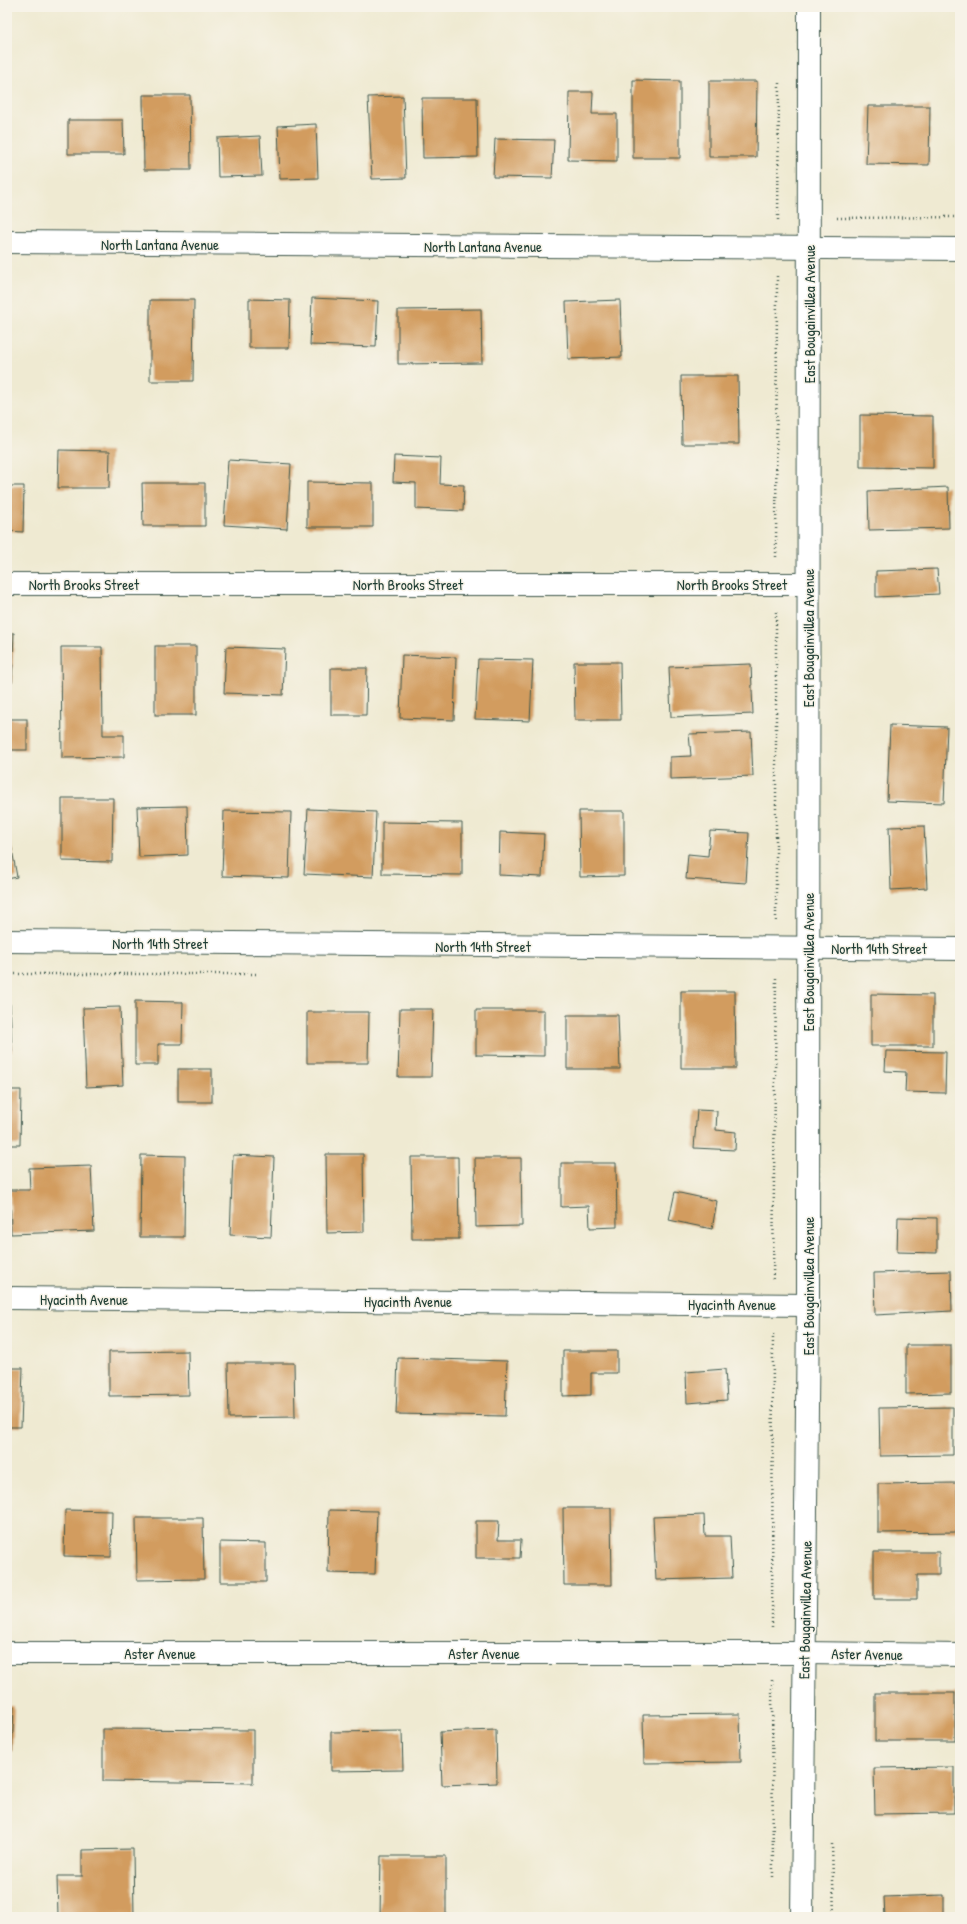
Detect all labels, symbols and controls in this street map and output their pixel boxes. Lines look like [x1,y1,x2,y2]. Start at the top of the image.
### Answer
street label: North Lantana Avenue [101,234,219,255]
street label: North Lantana Avenue [424,236,542,257]
street label: East Bougainvillea Avenue [799,245,820,383]
street label: East Bougainvillea Avenue [798,569,819,707]
street label: North Brooks Street [29,574,140,595]
street label: North Brooks Street [353,574,464,595]
street label: North Brooks Street [677,574,788,595]
street label: East Bougainvillea Avenue [798,893,819,1031]
street label: North 14th Street [112,933,209,954]
street label: North 14th Street [435,936,532,957]
street label: North 14th Street [831,938,928,959]
street label: East Bougainvillea Avenue [798,1217,819,1355]
street label: Hyacinth Avenue [40,1289,128,1310]
street label: Hyacinth Avenue [364,1291,452,1312]
street label: Hyacinth Avenue [688,1294,776,1315]
street label: East Bougainvillea Avenue [793,1541,817,1679]
street label: Aster Avenue [124,1643,196,1664]
street label: Aster Avenue [448,1643,520,1664]
street label: Aster Avenue [831,1643,903,1665]

